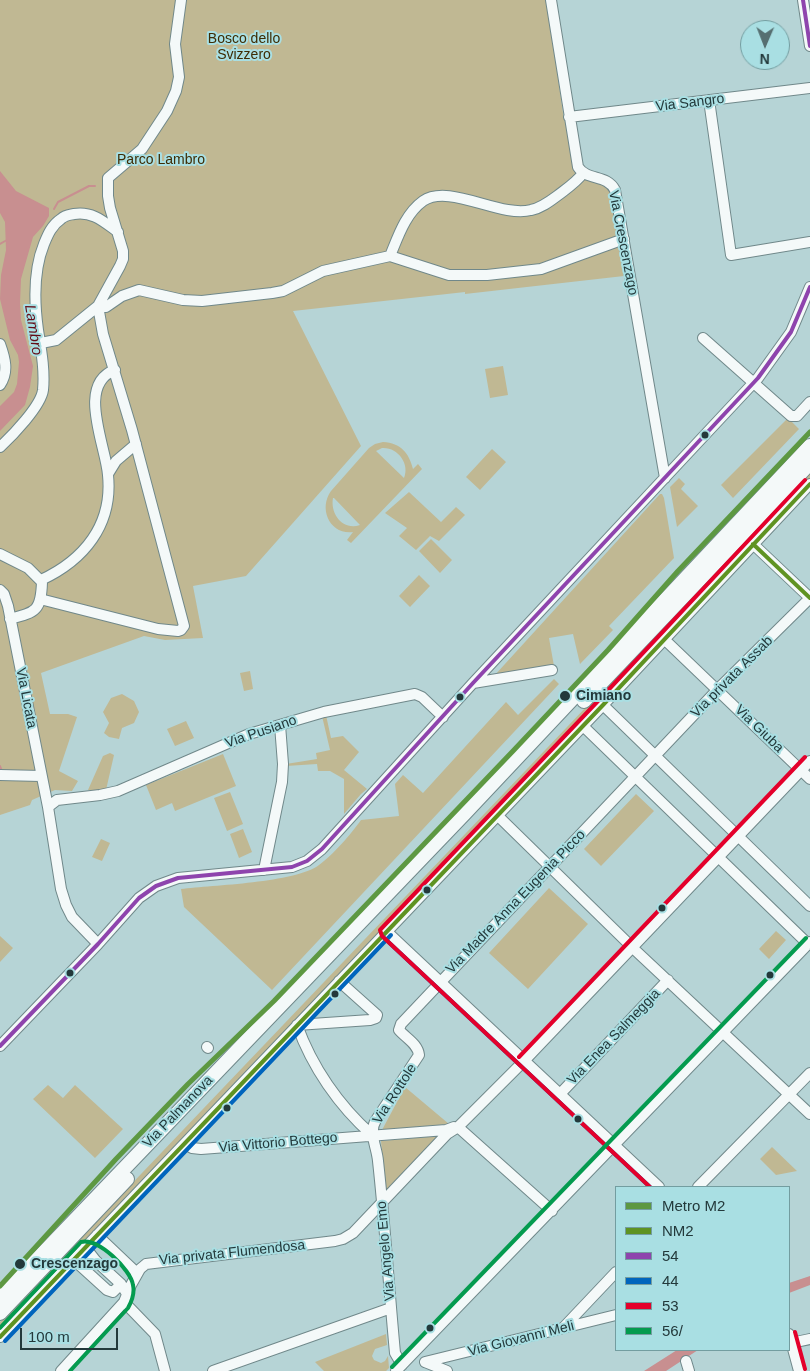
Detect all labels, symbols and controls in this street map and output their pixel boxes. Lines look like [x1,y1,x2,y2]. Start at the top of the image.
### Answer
north arrow [740,20,790,70]
park label: Bosco dello Svizzero [208,31,280,64]
text: N [760,51,770,67]
street label: Via Sangro [655,90,725,116]
park label: Parco Lambro [117,152,205,168]
street label: Via Crescenzago [605,189,641,297]
water label: Lambro [20,303,46,357]
unlabelled marker [700,430,710,440]
street label: Via privata Assab [688,633,776,721]
street label: Via Licata [12,666,40,730]
place label: Cimiano [576,688,631,704]
marker: Cimiano [558,689,572,703]
unlabelled marker [455,692,465,702]
street label: Via Giuba [731,702,787,756]
street label: Via Pusiano [223,712,299,752]
street label: Via Madre Anna Eugenia Picco [443,827,589,977]
unlabelled marker [422,885,432,895]
unlabelled marker [657,903,667,913]
unlabelled marker [65,968,75,978]
unlabelled marker [765,970,775,980]
street label: Via Enea Salmeggia [564,986,664,1088]
unlabelled marker [330,989,340,999]
street label: Via Rottole [369,1061,421,1127]
street label: Via Palmanova [139,1072,217,1152]
unlabelled marker [222,1103,232,1113]
unlabelled marker [573,1114,583,1124]
street label: Via Vittorio Bottego [218,1129,338,1157]
legend [615,1186,790,1351]
text: Metro M2 [662,1197,725,1214]
street label: Via Angelo Emo [373,1200,399,1302]
text: NM2 [662,1222,694,1239]
street label: Via privata Flumendosa [158,1237,306,1269]
text: 54 [662,1247,679,1264]
place label: Crescenzago [31,1256,118,1272]
marker: Crescenzago [13,1257,27,1271]
text: 44 [662,1272,679,1289]
text: 53 [662,1297,679,1314]
scale bar [22,1318,120,1350]
street label: Via Giovanni Meli [466,1318,576,1360]
text: 56/ [662,1322,683,1339]
unlabelled marker [425,1323,435,1333]
text: 100 m [28,1328,70,1345]

